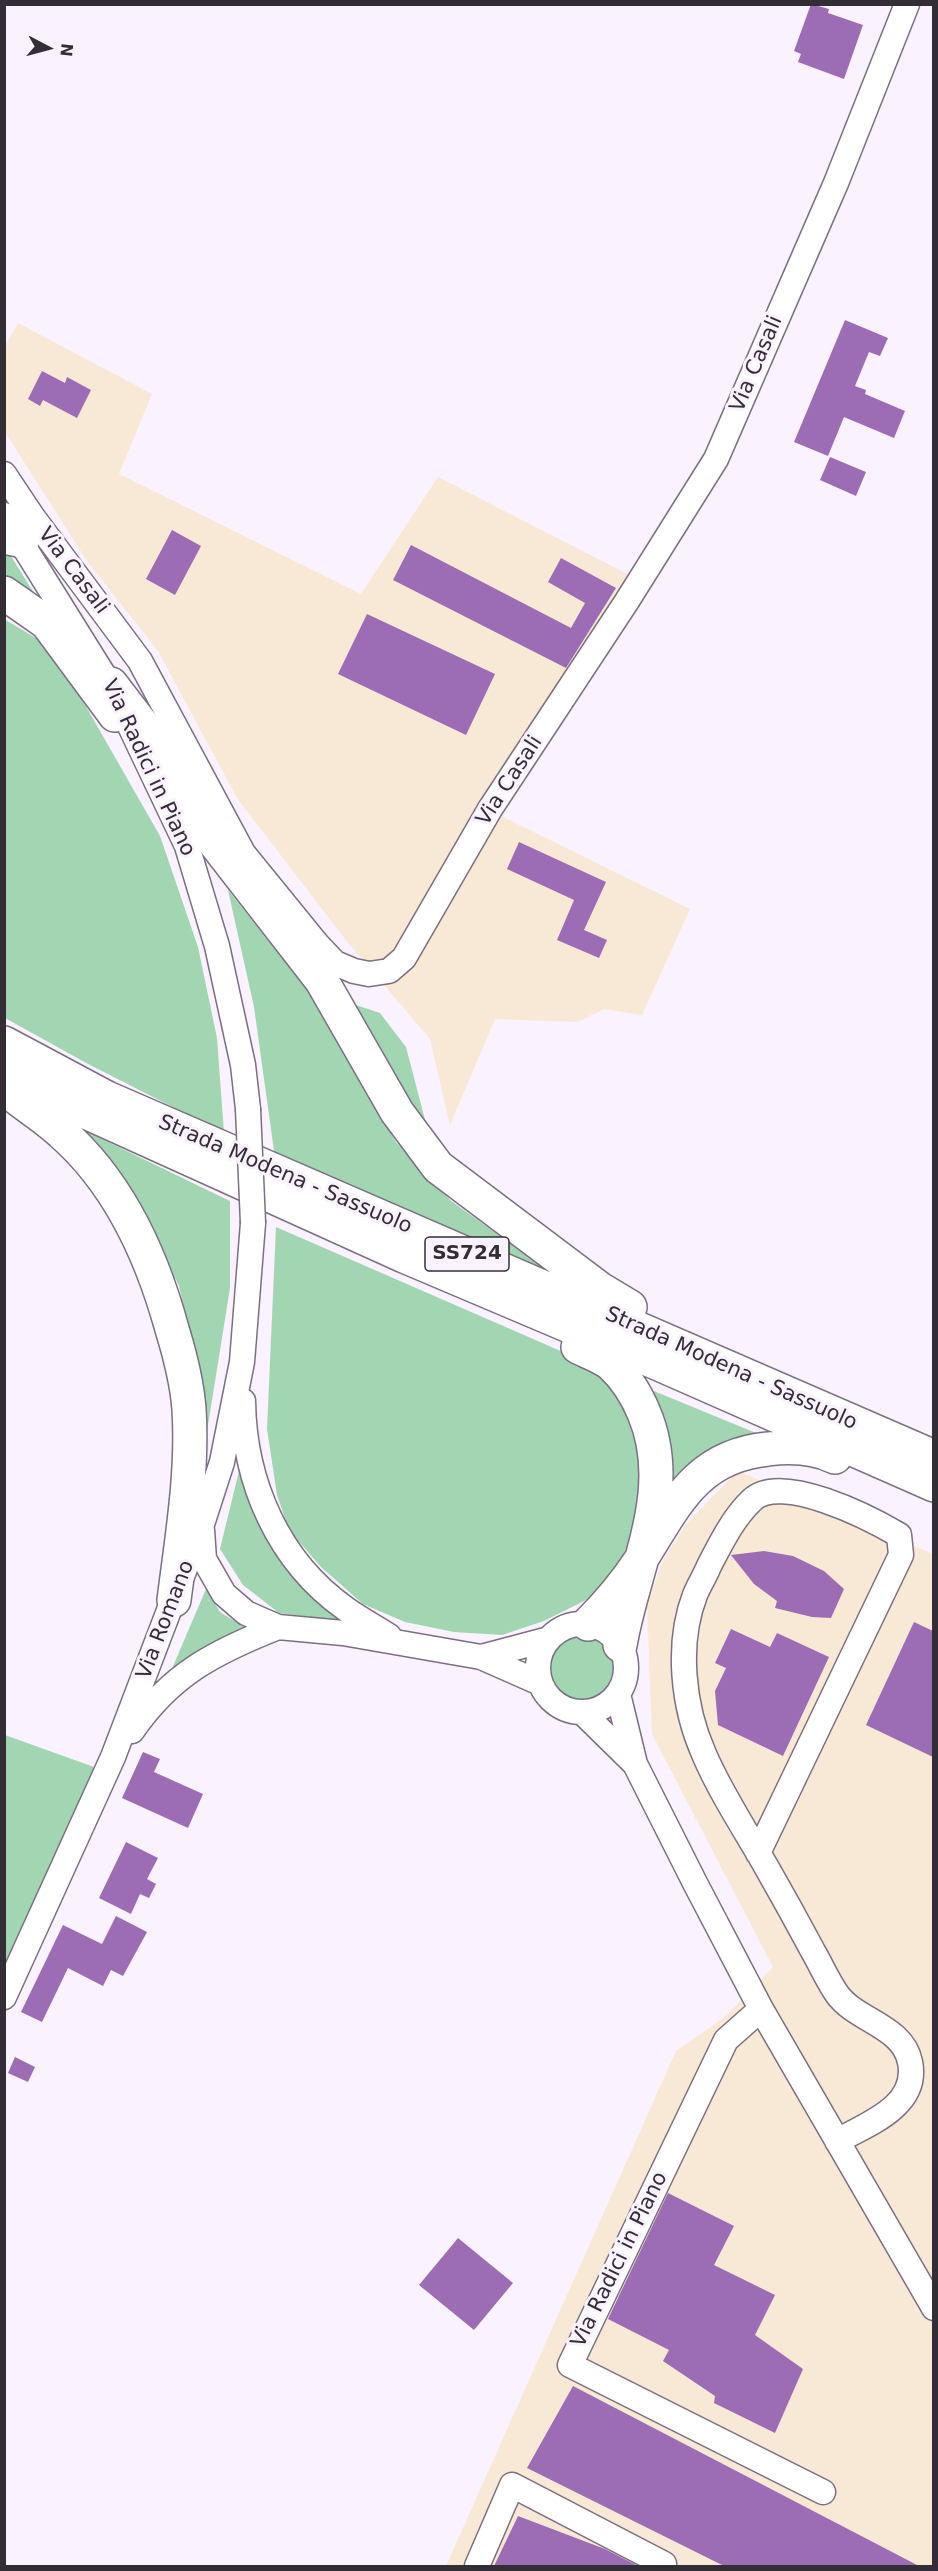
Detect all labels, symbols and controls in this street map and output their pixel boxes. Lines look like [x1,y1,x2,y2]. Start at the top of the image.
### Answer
north arrow [18,18,78,78]
text: N [56,42,77,58]
street label: Via Casali [725,312,789,416]
street label: Via Casali [32,523,114,619]
street label: Via Radici in Piano [96,675,200,861]
street label: Via Casali [472,731,548,831]
street label: Strada Modena - Sassuolo [154,1110,416,1240]
road number: SS724 [425,1237,509,1271]
street label: Strada Modena - Sassuolo [601,1302,861,1436]
street label: Via Romano [132,1557,200,1683]
street label: Via Radici in Piano [567,2168,673,2352]

